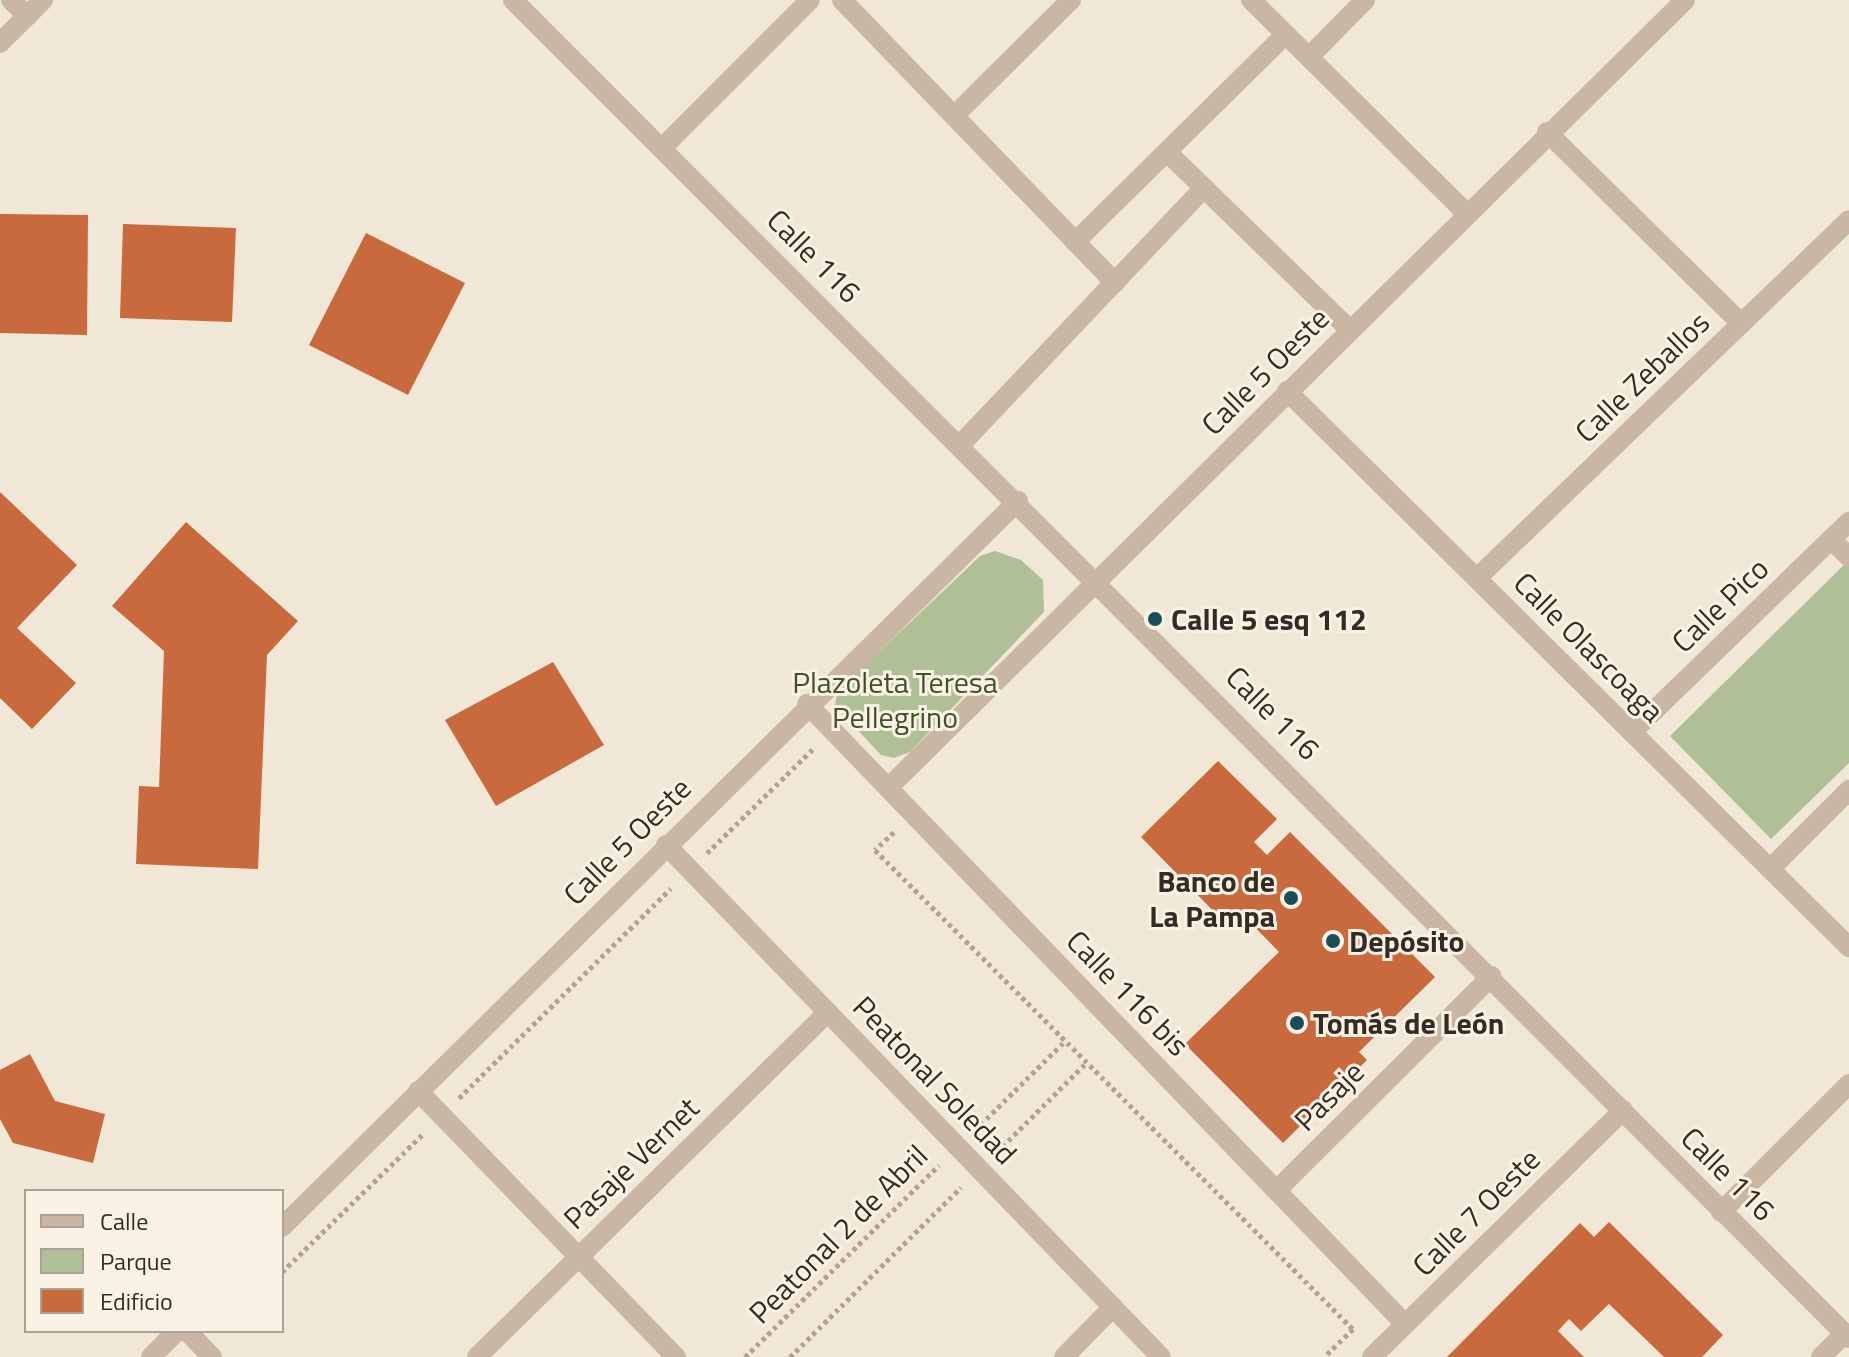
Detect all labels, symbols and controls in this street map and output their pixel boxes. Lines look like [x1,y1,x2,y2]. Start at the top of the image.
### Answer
street label: Calle 116 [760,202,868,310]
street label: Calle 5 Oeste [1194,300,1336,442]
street label: Calle Zeballos [1568,304,1716,450]
street label: Calle Pico [1664,550,1776,660]
street label: Calle Olascoaga [1507,565,1671,729]
place label: Calle 5 esq 112 [1171,601,1367,637]
marker: Calle 5 esq 112 [1146,610,1164,628]
street label: Calle 116 [1219,659,1327,767]
park label: Plazoleta Teresa Pellegrino [792,664,998,734]
street label: Calle 5 Oeste [556,770,698,912]
place label: Banco de La Pampa [1149,863,1275,934]
marker: Banco de La Pampa [1282,889,1300,907]
street label: Calle 116 bis [1059,923,1197,1063]
place label: Depósito [1349,923,1464,959]
marker: Depósito [1324,932,1342,950]
street label: Peatonal Soledad [846,988,1024,1172]
place label: Tomás de León [1313,1005,1504,1041]
marker: Tomás de León [1288,1014,1306,1032]
street label: Pasaje [1287,1054,1371,1138]
street label: Pasaje Vernet [556,1090,706,1236]
street label: Calle 116 [1674,1120,1782,1228]
street label: Peatonal 2 de Abril [741,1137,935,1331]
street label: Calle 7 Oeste [1405,1141,1547,1283]
legend [24,1189,284,1333]
text: Calle [100,1203,148,1239]
text: Parque [100,1243,172,1279]
text: Edificio [100,1283,173,1319]

